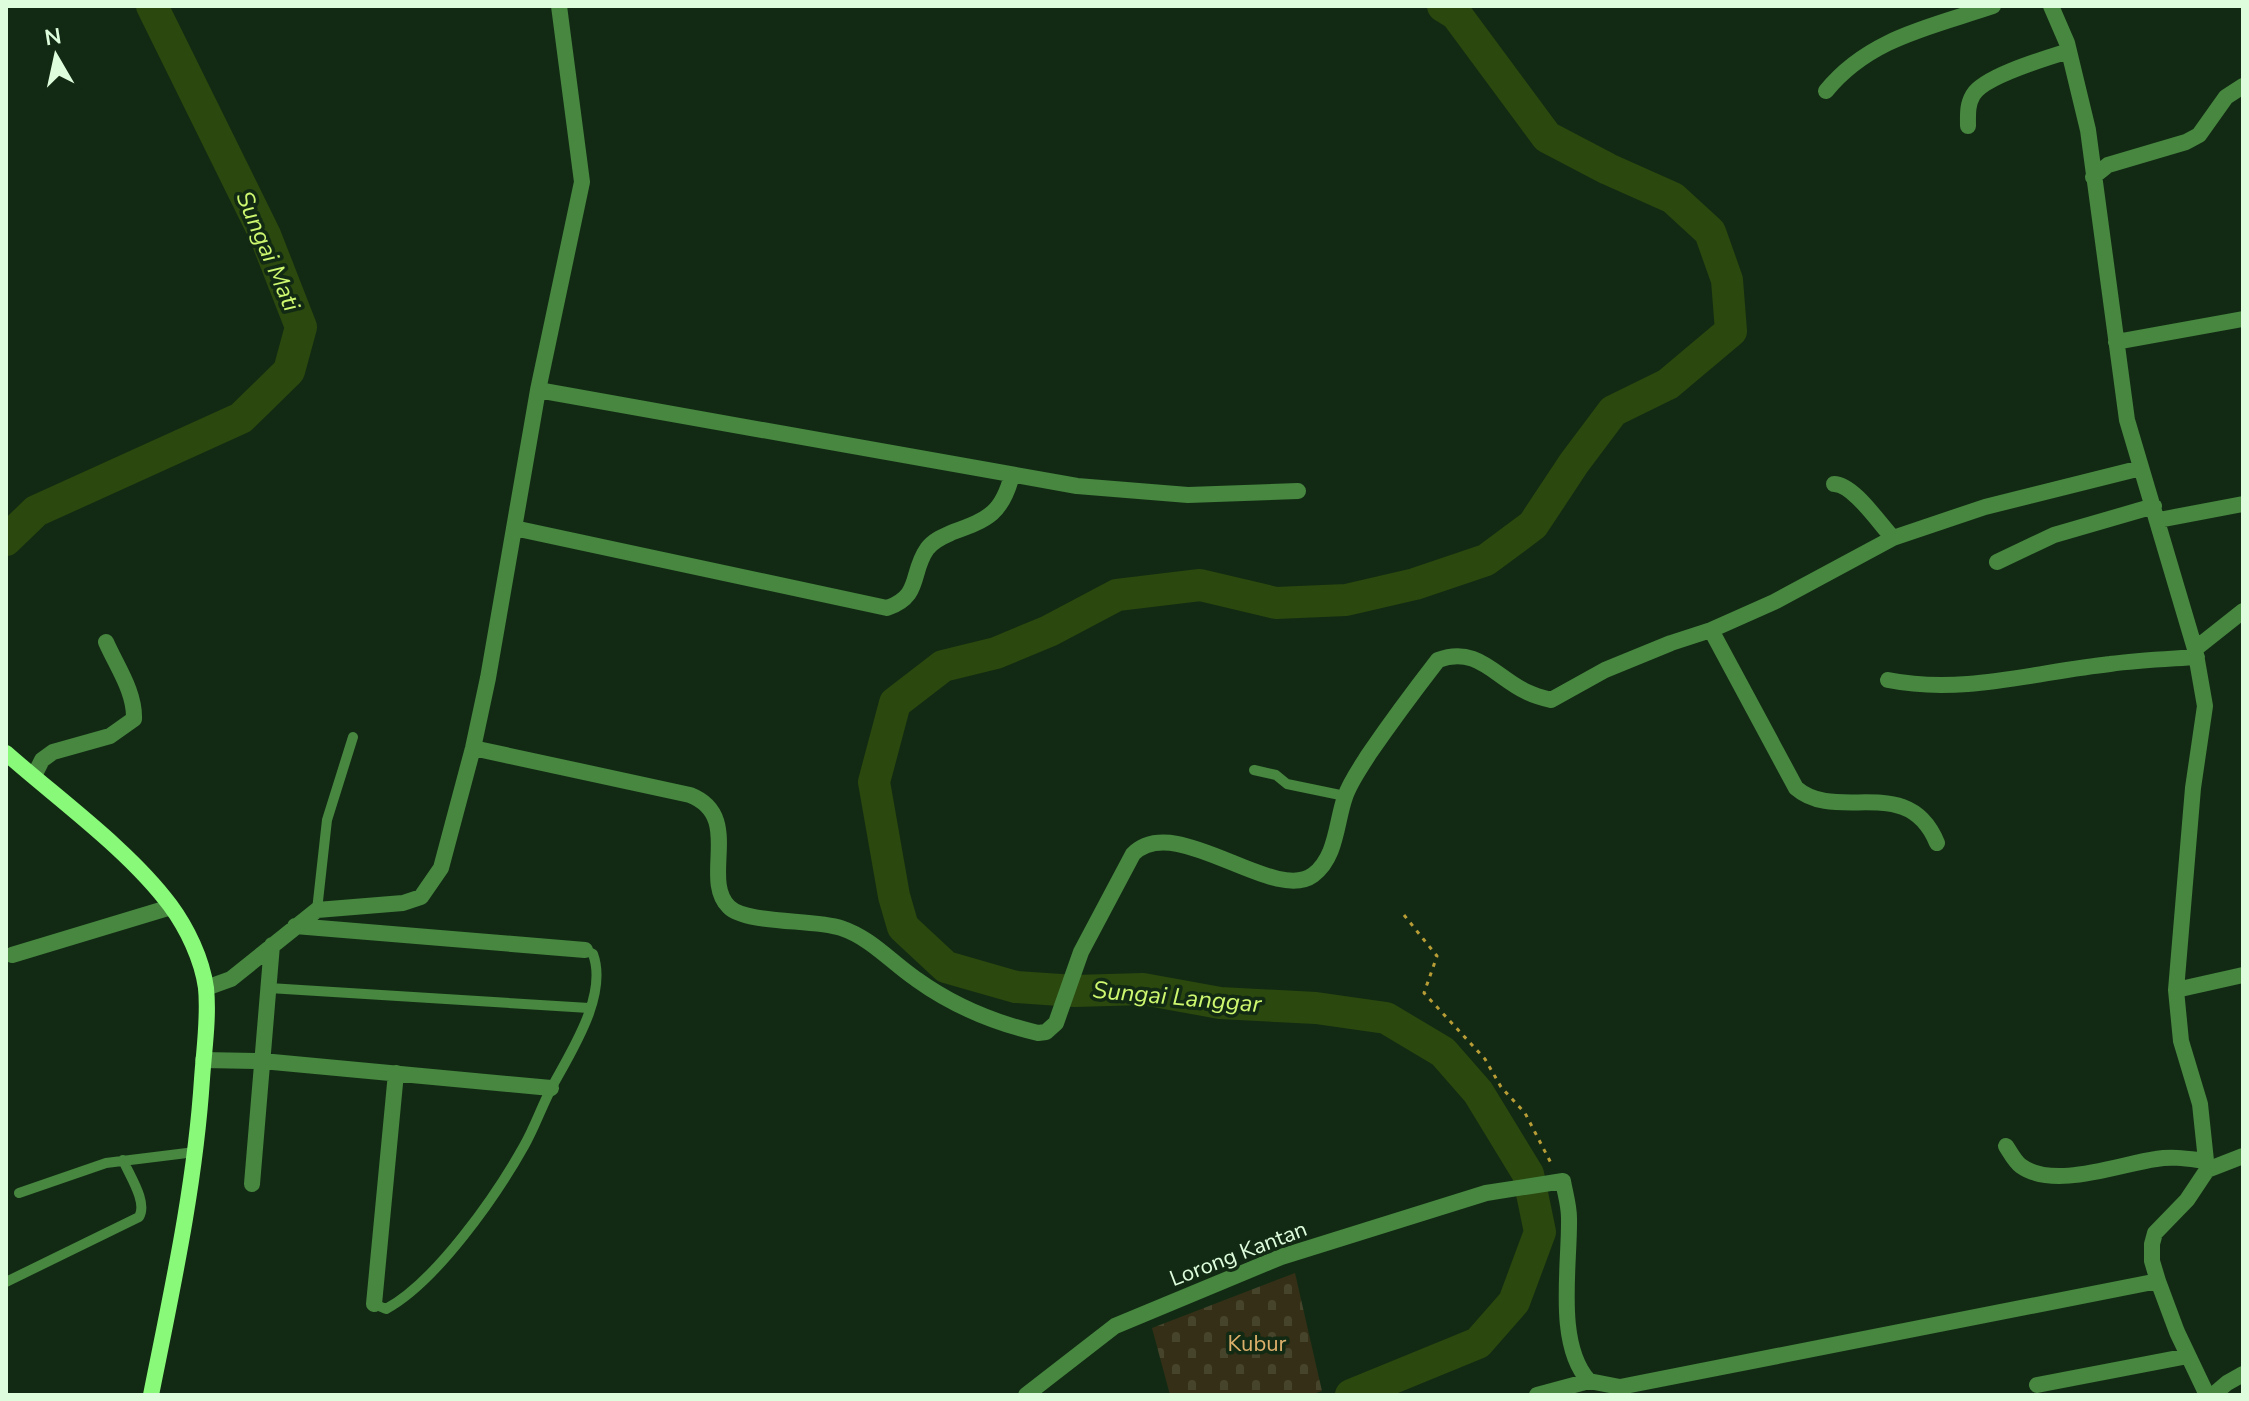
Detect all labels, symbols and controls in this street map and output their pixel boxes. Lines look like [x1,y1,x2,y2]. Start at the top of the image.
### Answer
north arrow [16,16,96,96]
text: N [43,21,64,53]
water label: Sungai Mati [228,186,308,316]
water label: Sungai Langgar [1091,974,1264,1020]
street label: Lorong Kantan [1165,1214,1311,1294]
park label: Kubur [1228,1329,1287,1359]

